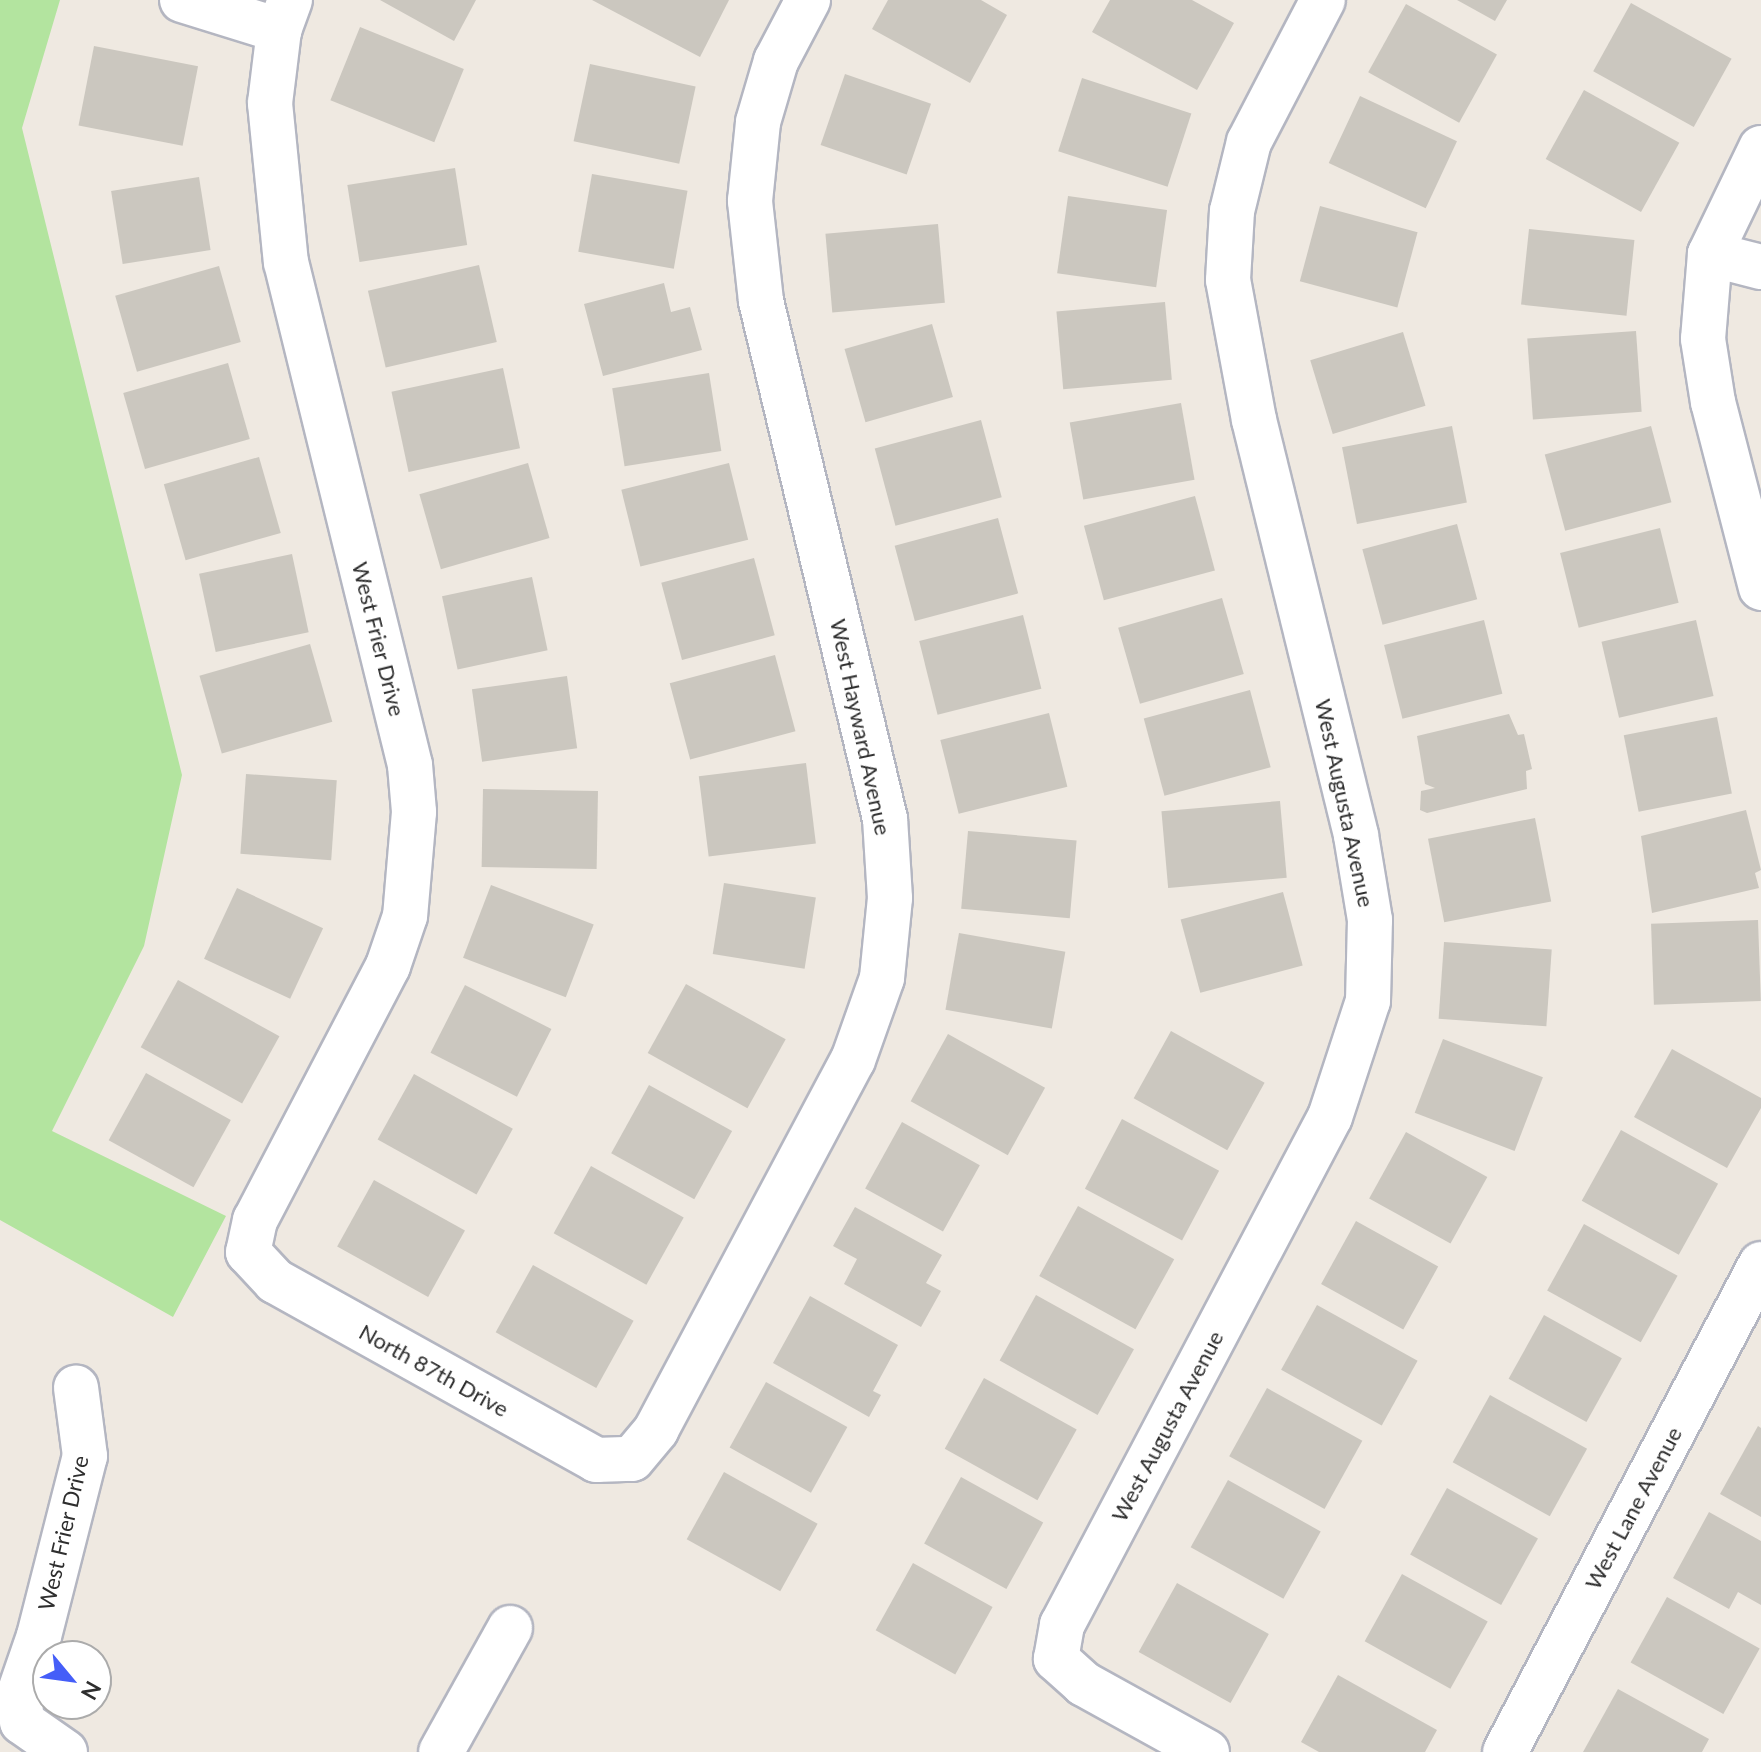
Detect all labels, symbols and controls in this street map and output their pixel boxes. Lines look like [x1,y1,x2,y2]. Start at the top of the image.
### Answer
street label: West Frier Drive [347,559,411,719]
street label: West Hayward Avenue [825,616,897,838]
street label: West Augusta Avenue [1310,696,1380,910]
street label: North 87th Drive [355,1318,513,1422]
street label: West Augusta Avenue [1105,1326,1229,1526]
street label: West Lane Avenue [1579,1422,1687,1594]
street label: West Frier Drive [32,1453,94,1613]
north arrow [32,1640,112,1720]
text: N [76,1677,108,1705]

